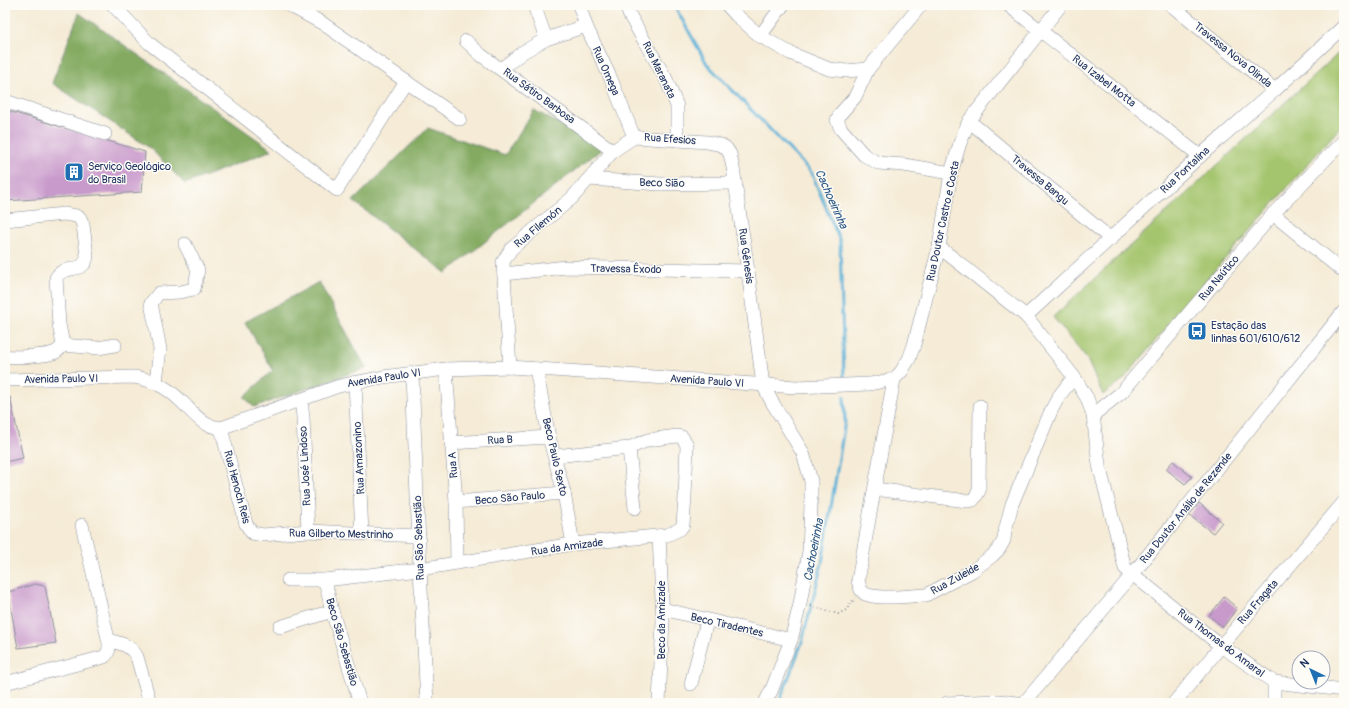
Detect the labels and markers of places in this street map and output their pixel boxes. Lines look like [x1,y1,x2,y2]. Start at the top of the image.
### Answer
place label: Serviço Geológico do Brasil [88,160,171,186]
building icon: Serviço Geológico do Brasil [63,161,85,183]
place label: Estação das linhas 601/610/612 [1211,319,1300,345]
bus stop icon: Estação das linhas 601/610/612 [1186,320,1208,342]

